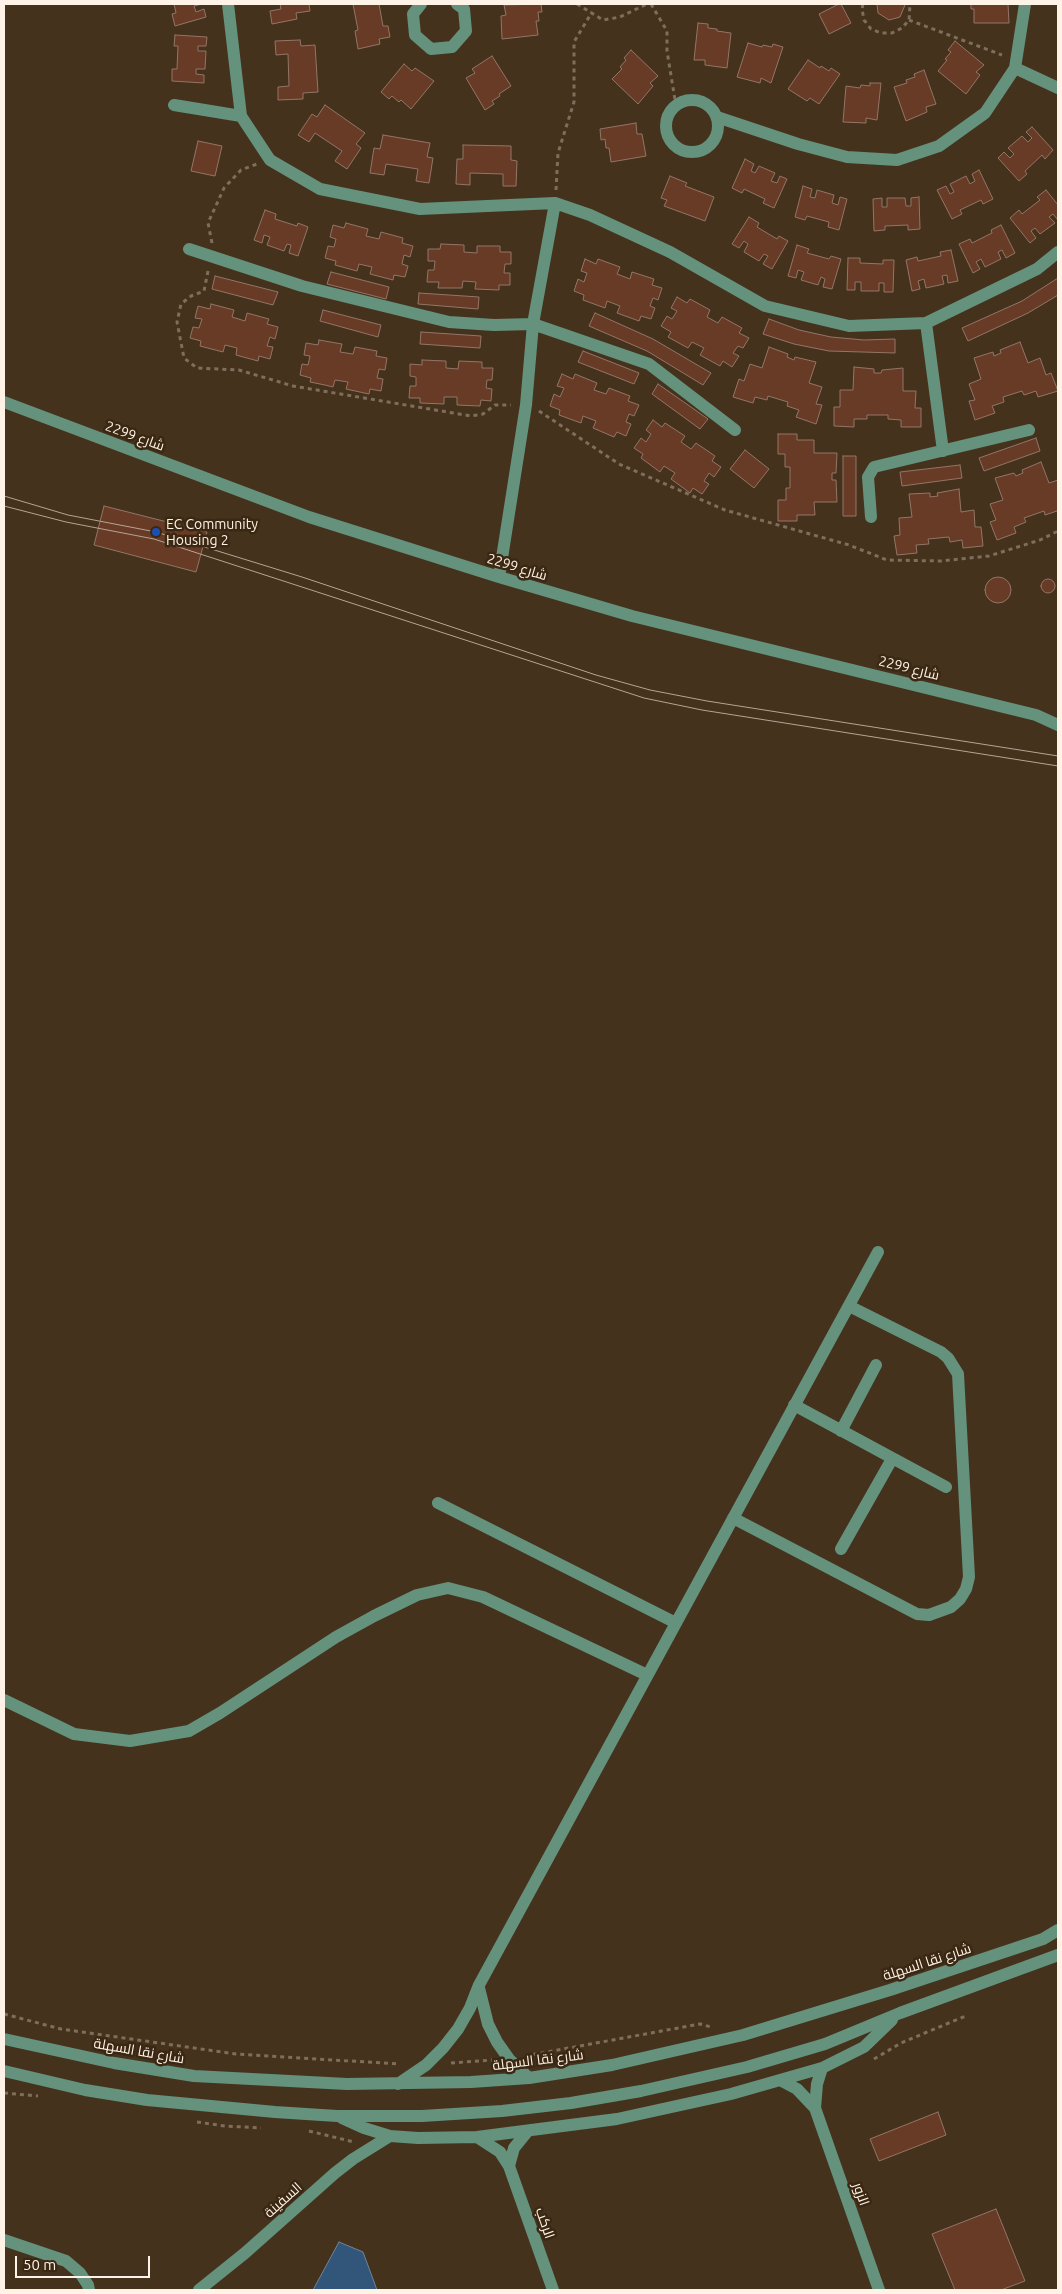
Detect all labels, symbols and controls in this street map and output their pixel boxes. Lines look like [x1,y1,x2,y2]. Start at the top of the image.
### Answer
street label: شارع 2299 [103,418,167,454]
place label: EC Community Housing 2 [166,516,258,548]
marker: EC Community Housing 2 [150,526,162,538]
street label: شارع 2299 [485,550,549,584]
street label: شارع 2299 [877,652,941,684]
street label: شارع نقا السهلة [881,1940,973,1984]
street label: شارع نقا السهلة [92,2035,186,2067]
street label: شارع نقا السهلة [492,2046,584,2074]
street label: السفينة [261,2179,305,2221]
street label: الزور [849,2180,873,2208]
street label: الركب [532,2205,558,2241]
scale bar [18,2246,152,2278]
text: 50 m [23,2256,56,2273]

